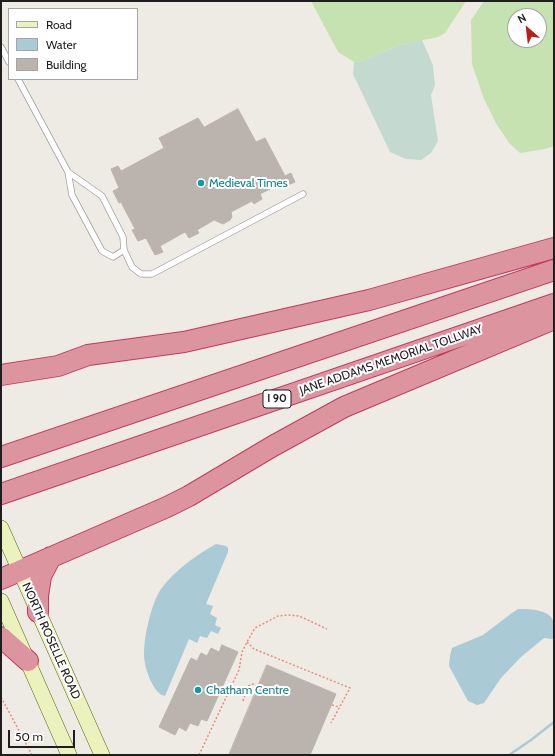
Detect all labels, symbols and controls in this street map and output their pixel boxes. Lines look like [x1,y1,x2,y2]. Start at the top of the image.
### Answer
legend [8,8,138,80]
north arrow [507,8,547,48]
text: N [515,10,529,26]
text: Road [46,17,72,32]
text: Water [46,37,76,52]
text: Building [46,57,87,72]
place label: Medieval Times [209,176,288,190]
marker: Medieval Times [196,178,206,188]
street label: JANE ADDAMS MEMORIAL TOLLWAY [298,322,484,398]
road number: I 90 [263,390,291,408]
street label: NORTH ROSELLE ROAD [19,580,83,702]
place label: Chatham Centre [206,683,289,697]
marker: Chatham Centre [193,685,203,695]
scale bar [10,722,77,748]
text: 50 m [15,729,43,744]

